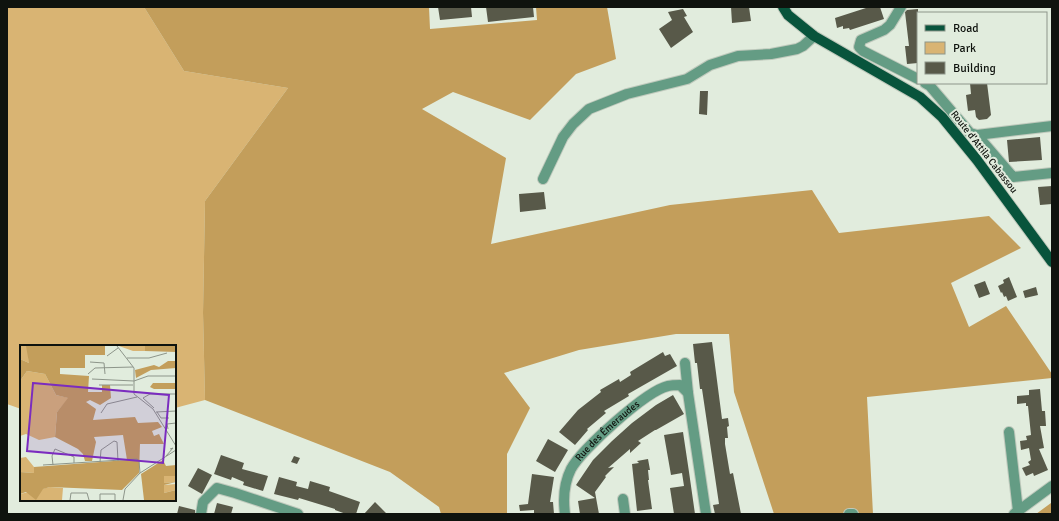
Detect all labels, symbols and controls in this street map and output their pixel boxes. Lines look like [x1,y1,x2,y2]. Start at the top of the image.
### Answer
legend [917,12,1047,84]
text: Road [953,21,979,36]
text: Park [953,41,976,56]
text: Building [953,61,996,76]
street label: Route d'Attila Cabassou [948,108,1020,196]
inset map [20,345,176,501]
street label: Rue des Émeraudes [573,398,643,464]

